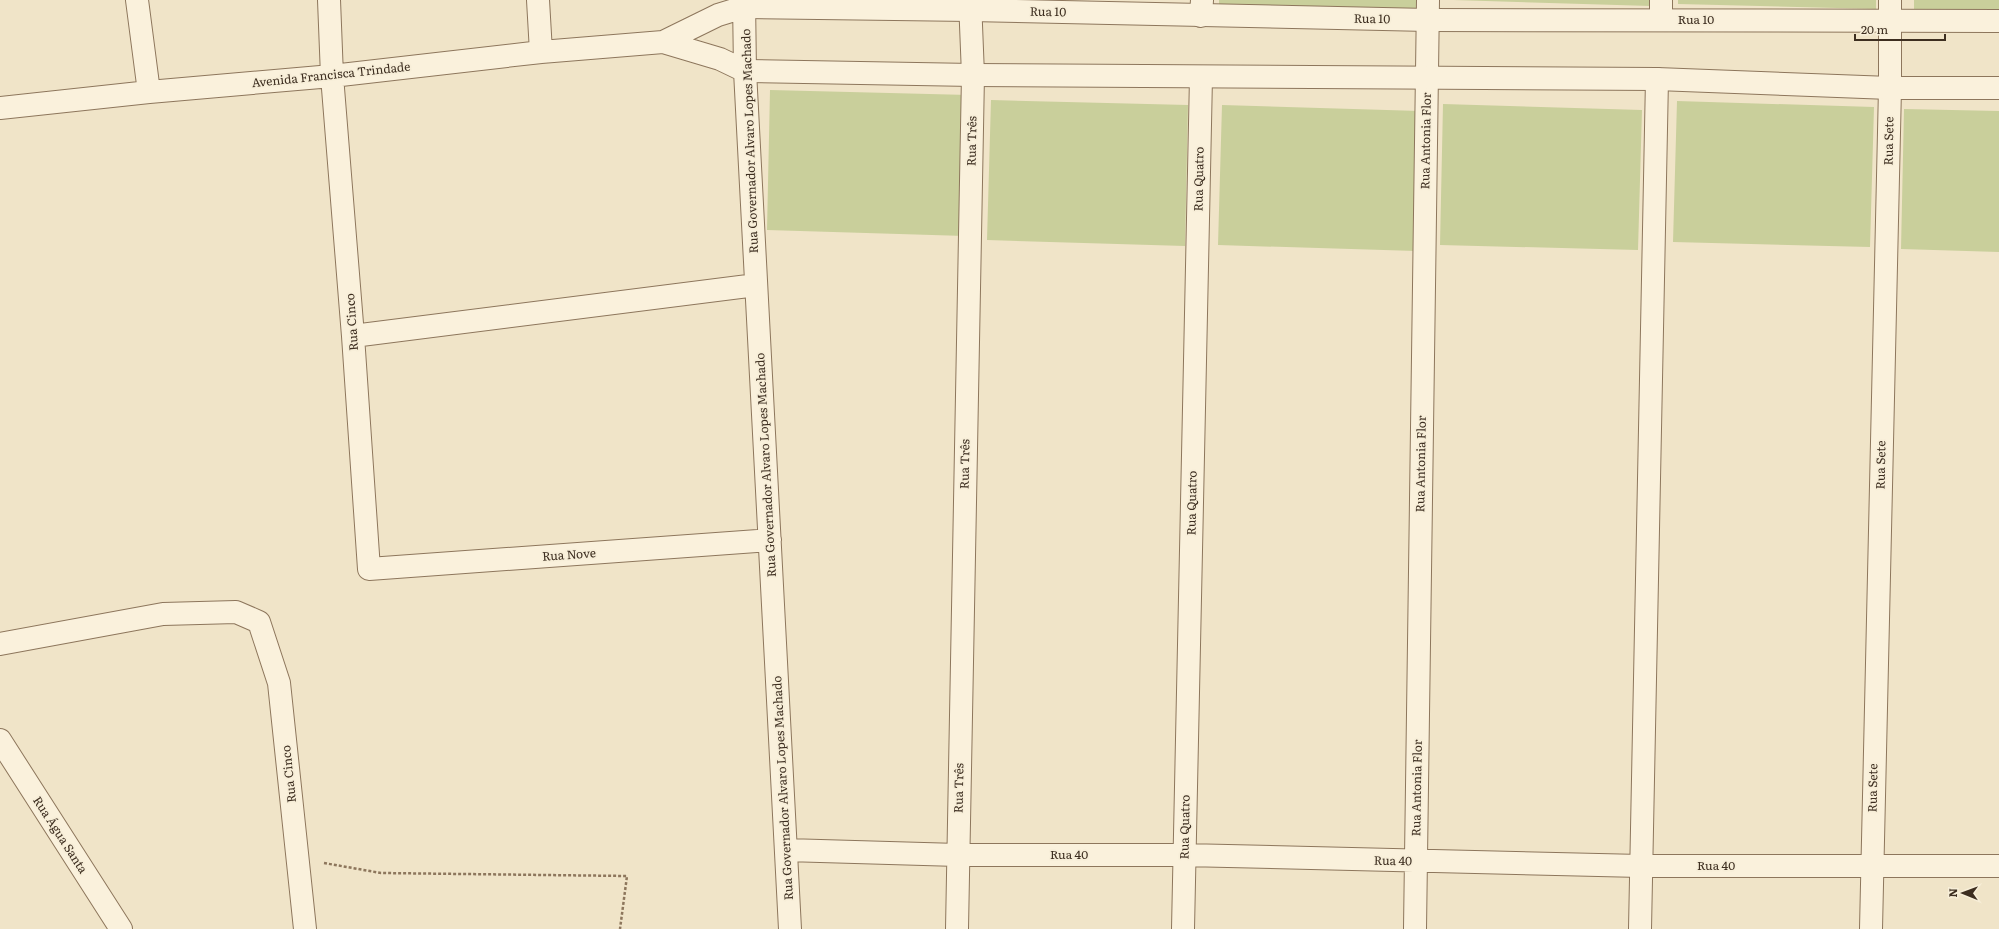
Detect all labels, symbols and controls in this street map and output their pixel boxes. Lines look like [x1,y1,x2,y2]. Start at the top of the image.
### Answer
street label: Rua 10 [1030,2,1066,20]
street label: Rua 10 [1354,9,1390,27]
street label: Rua 10 [1678,10,1714,28]
scale bar [1855,16,1945,42]
text: 20 m [1861,20,1888,38]
street label: Rua Governador Alvaro Lopes Machado [736,28,762,254]
street label: Avenida Francisca Trindade [251,57,411,91]
street label: Rua Antonia Flor [1415,92,1435,190]
street label: Rua Três [962,115,980,166]
street label: Rua Sete [1879,116,1897,166]
street label: Rua Quatro [1188,146,1208,211]
street label: Rua Cinco [340,293,362,352]
street label: Rua Governador Alvaro Lopes Machado [750,352,780,578]
street label: Rua Antonia Flor [1410,415,1430,513]
street label: Rua Três [955,438,973,489]
street label: Rua Sete [1871,440,1889,490]
street label: Rua Quatro [1181,470,1201,535]
street label: Rua Nove [541,543,596,565]
street label: Rua Governador Alvaro Lopes Machado [767,675,797,901]
street label: Rua Antonia Flor [1406,739,1426,837]
street label: Rua Cinco [276,744,300,804]
street label: Rua Três [949,762,967,813]
street label: Rua Sete [1863,763,1881,813]
street label: Rua Água Santa [29,792,93,877]
street label: Rua Quatro [1174,794,1194,859]
street label: Rua 40 [1050,845,1088,863]
street label: Rua 40 [1374,851,1412,869]
street label: Rua 40 [1697,856,1735,874]
north arrow [1943,873,1983,913]
text: N [1944,888,1960,898]

